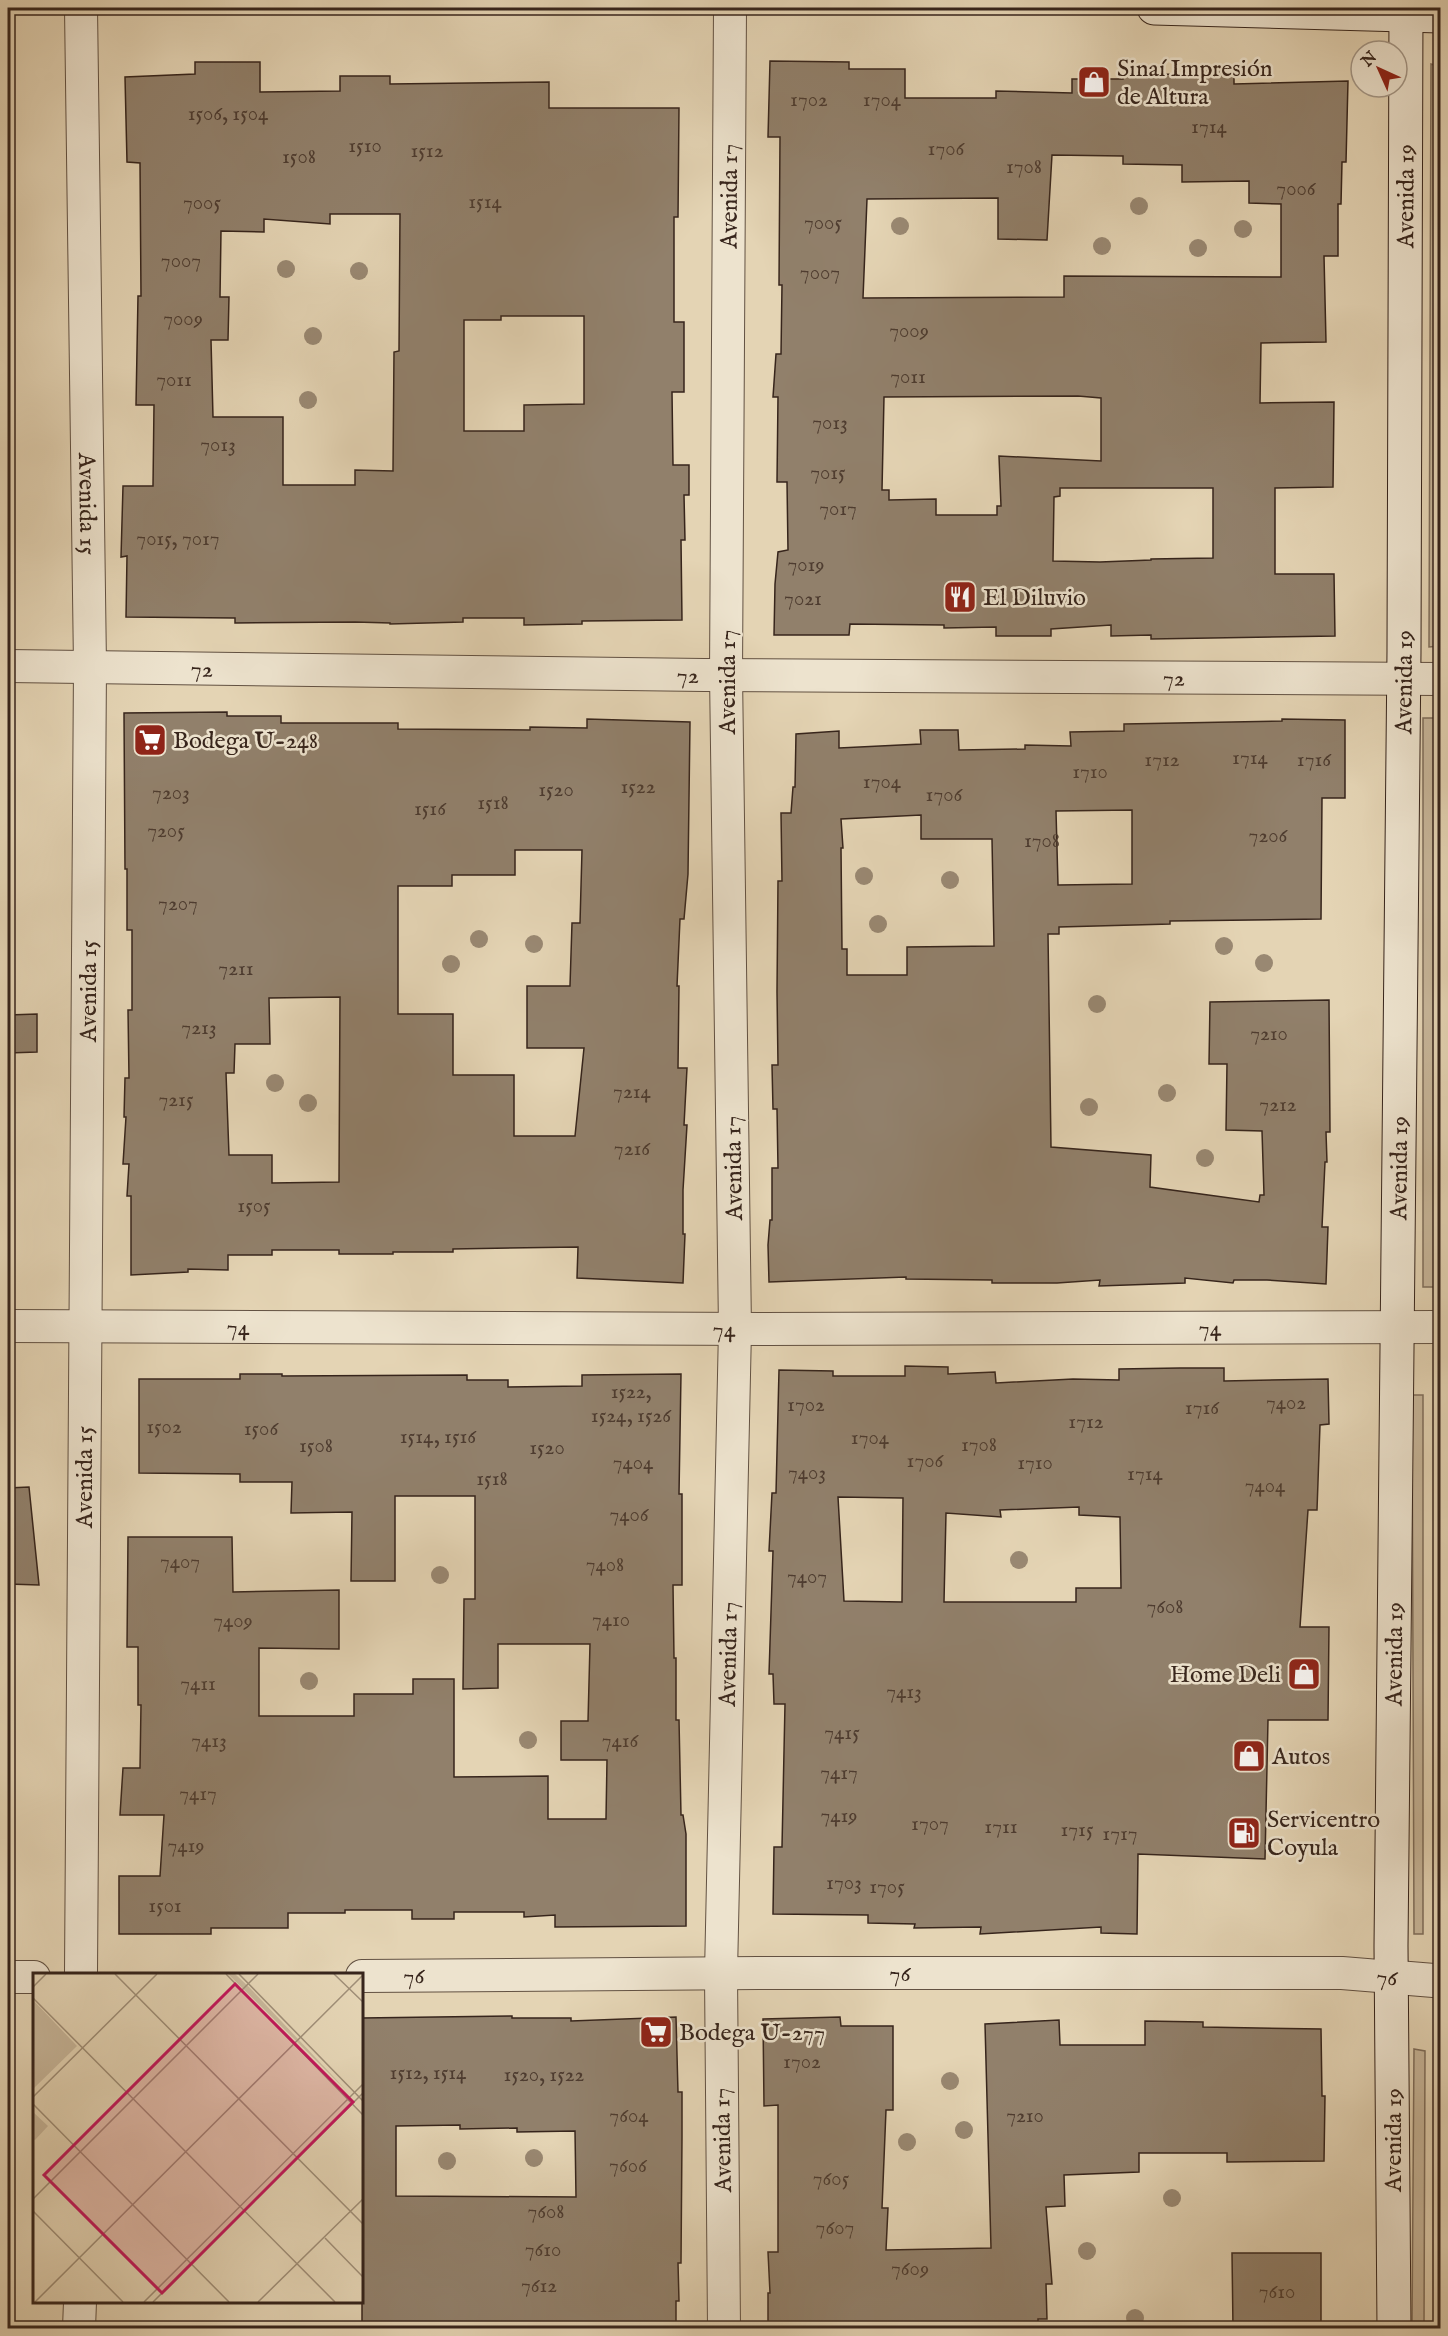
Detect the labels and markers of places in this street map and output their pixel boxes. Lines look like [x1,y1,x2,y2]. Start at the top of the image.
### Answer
place label: Sinaí Impresión de Altura [1117,54,1273,113]
shop icon: Sinaí Impresión de Altura [1076,64,1112,100]
restaurant icon: El Diluvio [942,579,978,615]
place label: El Diluvio [983,583,1086,614]
supermarket icon: Bodega U-248 [132,722,168,758]
place label: Bodega U-248 [173,726,318,757]
shop icon: Home Deli [1286,1656,1322,1692]
place label: Home Deli [1170,1660,1281,1691]
shop icon: Autos [1231,1738,1267,1774]
place label: Autos [1271,1742,1330,1773]
place label: Servicentro Coyula [1267,1805,1380,1864]
fuel station icon: Servicentro Coyula [1226,1815,1262,1851]
supermarket icon: Bodega U-277 [638,2014,674,2050]
place label: Bodega U-277 [679,2018,825,2049]

